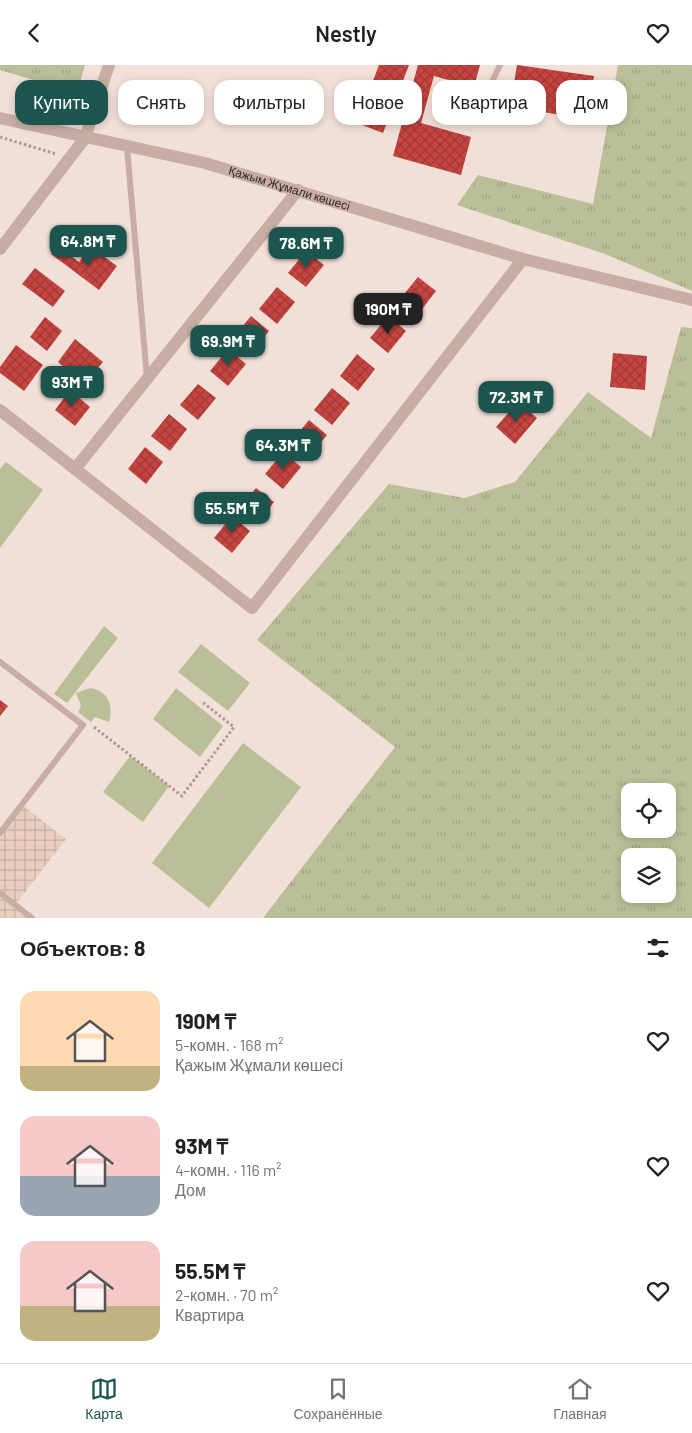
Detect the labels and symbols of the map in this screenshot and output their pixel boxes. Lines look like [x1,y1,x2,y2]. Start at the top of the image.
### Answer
street label: Қажым Жұмали көшесі [227,163,352,212]
pin: 64.8M ₸ [42,225,134,267]
pin: 78.6M ₸ [260,227,352,269]
pin: 190M ₸ [347,293,429,335]
pin: 69.9M ₸ [182,325,274,367]
pin: 93M ₸ [37,365,107,408]
pin: 72.3M ₸ [470,381,562,423]
pin: 64.3M ₸ [237,429,329,471]
pin: 55.5M ₸ [186,491,278,534]

